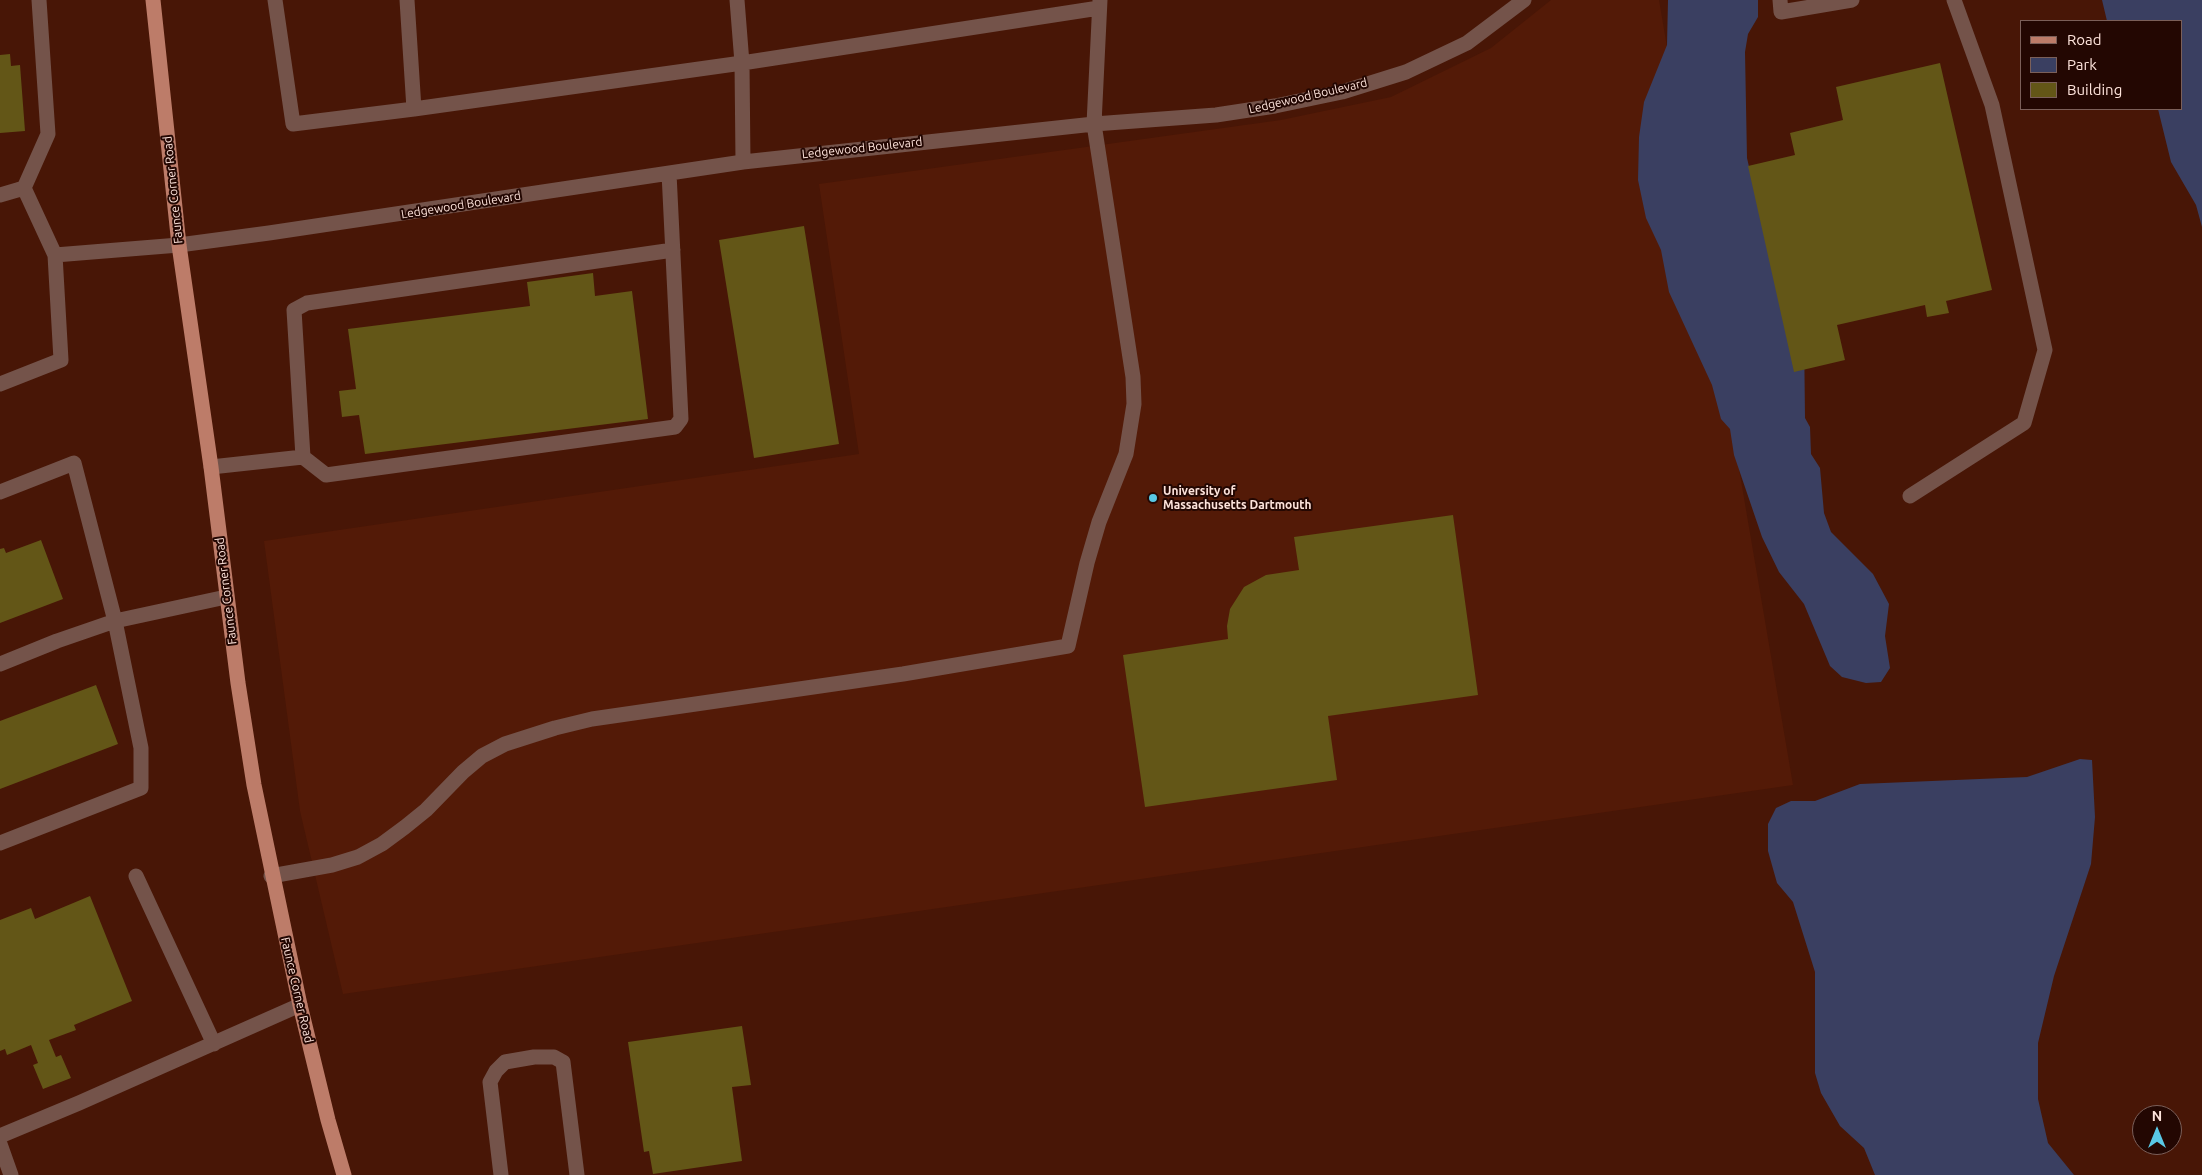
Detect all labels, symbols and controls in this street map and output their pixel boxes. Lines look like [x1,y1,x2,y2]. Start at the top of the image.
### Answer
legend [2020,20,2182,110]
text: Road [2067,31,2102,48]
text: Park [2067,56,2097,73]
street label: Ledgewood Boulevard [1247,75,1369,117]
text: Building [2067,81,2122,98]
street label: Ledgewood Boulevard [801,135,923,161]
street label: Faunce Corner Road [160,136,186,244]
street label: Ledgewood Boulevard [400,188,522,222]
place label: University of Massachusetts Dartmouth [1163,484,1312,512]
marker: University of Massachusetts Dartmouth [1147,492,1159,504]
street label: Faunce Corner Road [212,537,240,645]
street label: Faunce Corner Road [278,936,316,1044]
north arrow [2132,1105,2182,1155]
text: N [2152,1108,2162,1124]

